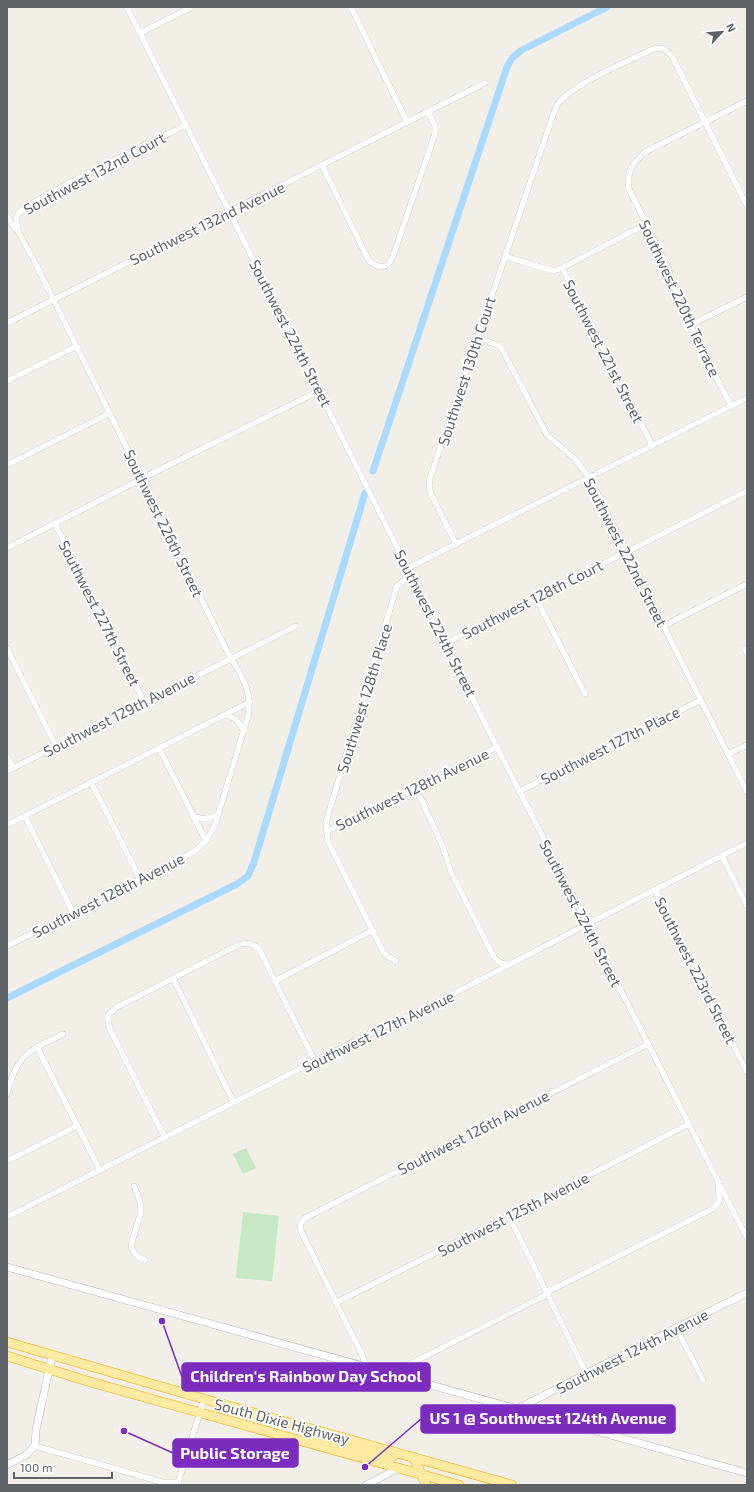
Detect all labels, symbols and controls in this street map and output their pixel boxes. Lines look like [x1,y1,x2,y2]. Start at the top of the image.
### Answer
north arrow [702,12,742,52]
text: N [724,21,739,34]
street label: Southwest 132nd Court [20,128,168,218]
street label: Southwest 132nd Avenue [127,178,287,268]
street label: Southwest 220th Terrace [636,217,724,379]
street label: Southwest 224th Street [246,257,336,410]
street label: Southwest 221st Street [560,276,648,426]
street label: Southwest 130th Court [433,294,499,448]
street label: Southwest 226th Street [120,446,208,600]
street label: Southwest 222nd Street [581,475,672,630]
street label: Southwest 227th Street [55,537,145,689]
street label: Southwest 224th Street [391,547,481,700]
street label: Southwest 128th Court [459,556,606,642]
street label: Southwest 128th Place [333,621,395,775]
street label: Southwest 129th Avenue [40,668,198,760]
street label: Southwest 127th Place [537,702,683,788]
street label: Southwest 128th Avenue [332,744,492,834]
street label: Southwest 224th Street [536,837,626,990]
street label: Southwest 128th Avenue [29,849,187,941]
street label: Southwest 223rd Street [651,894,741,1046]
street label: Southwest 127th Avenue [299,986,457,1076]
street label: Southwest 126th Avenue [394,1086,552,1178]
street label: Southwest 125th Avenue [434,1168,592,1260]
street label: Southwest 124th Avenue [553,1305,711,1397]
callout: Children's Rainbow Day School [182,1363,430,1391]
text: Children's Rainbow Day School [190,1366,422,1386]
street label: South Dixie Highway [212,1394,352,1448]
callout: US 1 @ Southwest 124th Avenue [421,1405,675,1433]
text: US 1 @ Southwest 124th Avenue [429,1408,667,1427]
callout: Public Storage [173,1439,298,1467]
text: Public Storage [180,1443,290,1462]
scale bar [14,1454,112,1480]
text: 100 m [20,1460,52,1474]

